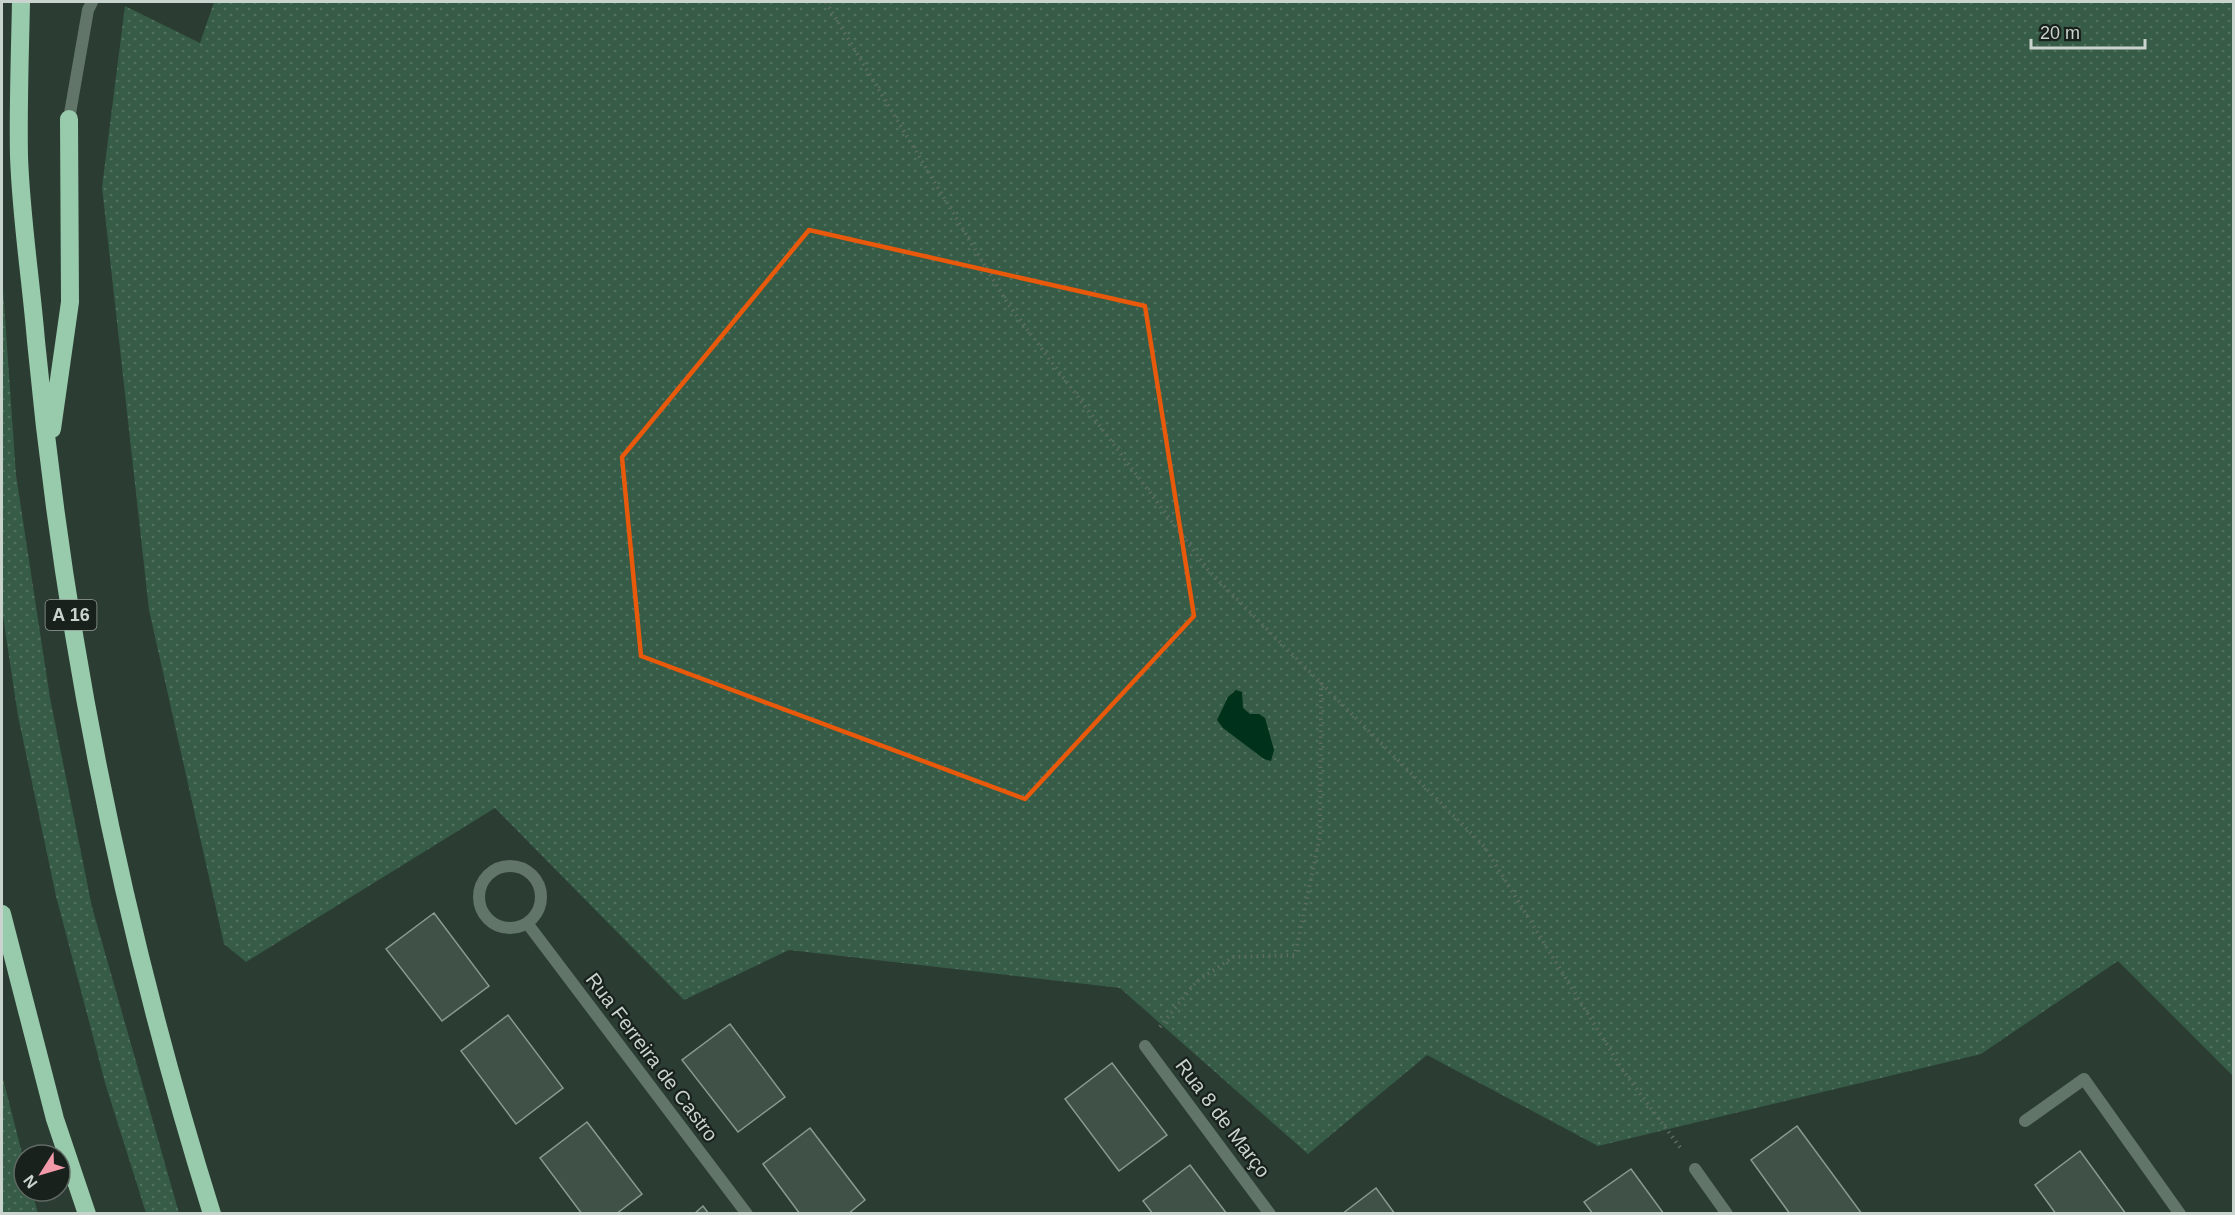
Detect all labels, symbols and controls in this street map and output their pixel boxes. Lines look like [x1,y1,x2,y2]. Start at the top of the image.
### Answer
scale bar [2031,12,2145,50]
text: 20 m [2040,23,2080,43]
road number: A 16 [46,600,97,630]
street label: Rua Ferreira de Castro [582,969,722,1145]
street label: Rua 8 de Março [1171,1055,1275,1181]
north arrow [12,1143,72,1203]
text: N [20,1172,41,1191]

